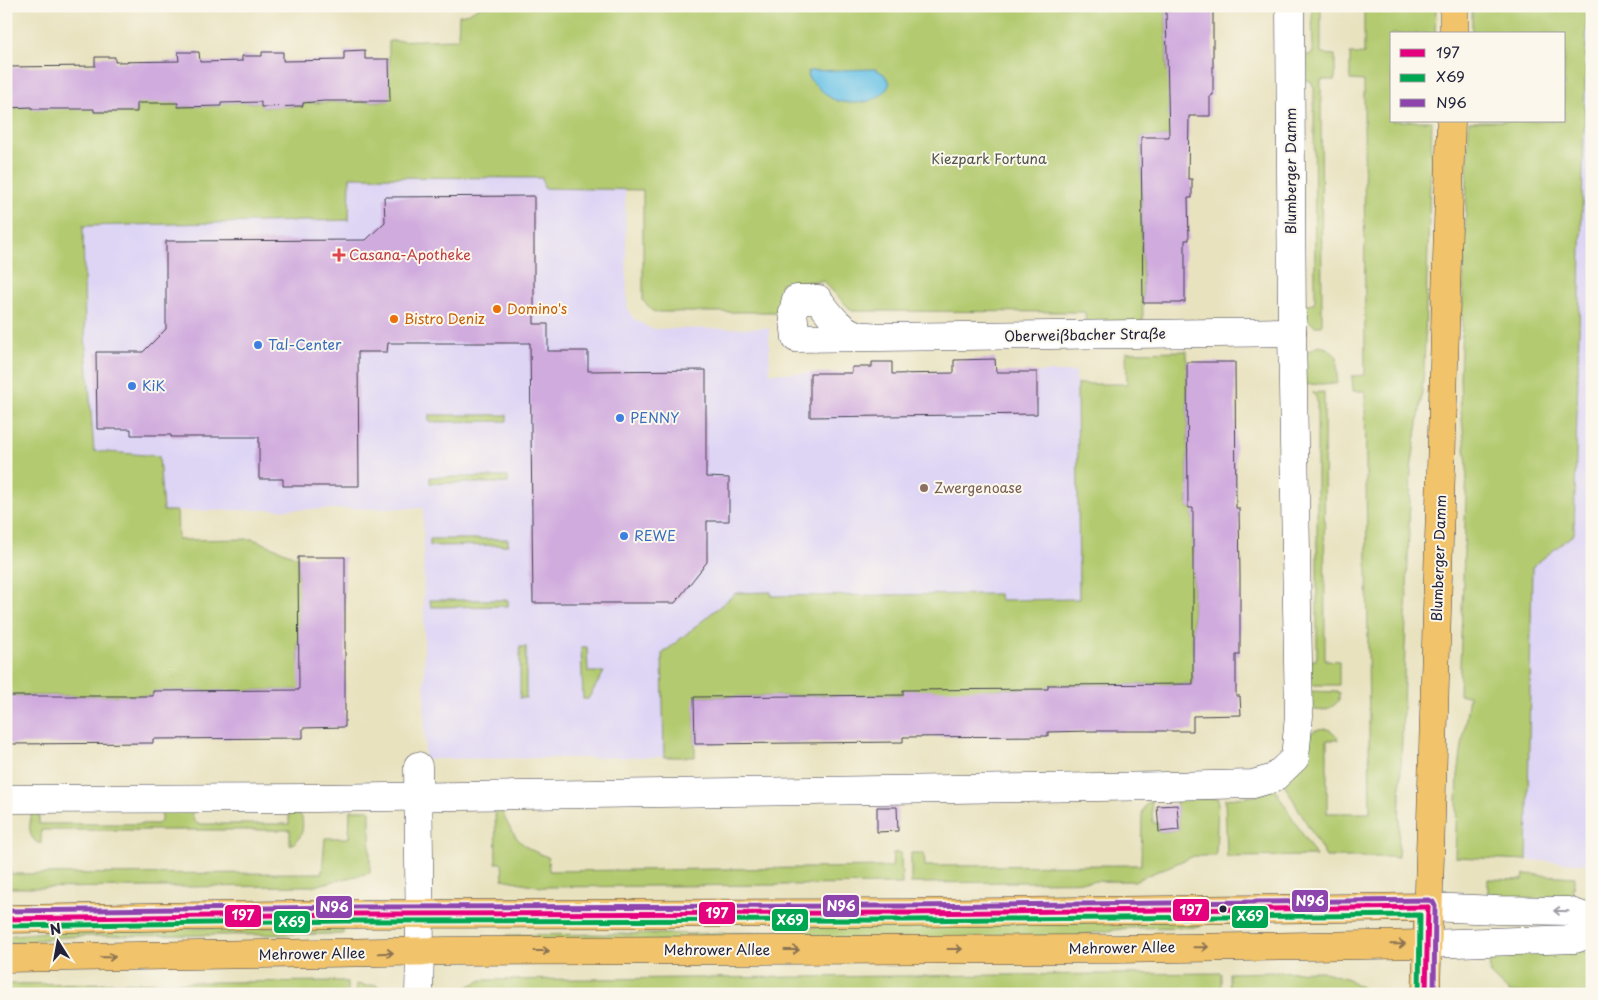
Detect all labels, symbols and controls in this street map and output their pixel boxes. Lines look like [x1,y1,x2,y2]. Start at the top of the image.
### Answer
legend [1390,32,1566,122]
text: 197 [1436,40,1460,63]
text: X69 [1436,64,1465,87]
text: N96 [1436,90,1467,113]
street label: Blumberger Damm [1280,108,1301,234]
park label: Kiezpark Fortuna [931,148,1047,169]
place label: Casana-Apotheke [349,244,471,265]
marker: Casana-Apotheke [333,249,345,261]
place label: Domino's [507,298,567,319]
marker: Domino's [491,303,503,315]
place label: Bistro Deniz [404,308,485,329]
marker: Bistro Deniz [388,313,400,325]
street label: Oberweißbacher Straße [1004,323,1166,346]
place label: Tal-Center [268,334,342,355]
marker: Tal-Center [252,339,264,351]
place label: KiK [142,375,166,396]
marker: KiK [126,380,138,392]
place label: PENNY [630,407,679,428]
marker: PENNY [614,412,626,424]
place label: Zwergenoase [934,477,1022,498]
marker: Zwergenoase [918,482,930,494]
street label: Blumberger Damm [1426,494,1451,622]
place label: REWE [634,525,676,546]
marker: REWE [618,530,630,542]
line badge: N96 [1291,889,1329,913]
text: N96 [1295,890,1325,911]
line badge: N96 [822,894,860,918]
line badge: N96 [315,895,353,919]
text: N96 [826,895,856,916]
text: N96 [319,896,349,917]
line badge: 197 [1172,898,1210,922]
text: 197 [1180,899,1203,920]
line badge: 197 [698,901,736,925]
text: 197 [706,902,729,923]
line badge: 197 [224,904,262,928]
text: 197 [232,904,255,925]
unlabelled marker [1218,904,1228,914]
line badge: X69 [1231,905,1269,929]
text: X69 [1235,905,1264,926]
one-way arrow [1554,907,1570,916]
line badge: X69 [771,908,809,932]
text: X69 [775,909,804,930]
line badge: X69 [273,910,311,934]
text: X69 [277,911,306,932]
text: N [48,917,63,940]
north arrow [32,918,82,968]
street label: Mehrower Allee [1069,936,1176,959]
street label: Mehrower Allee [664,939,771,960]
one-way arrow [1390,939,1406,949]
street label: Mehrower Allee [259,942,366,965]
one-way arrow [1193,943,1209,952]
one-way arrow [946,944,963,954]
one-way arrow [784,945,800,955]
one-way arrow [534,946,550,956]
one-way arrow [378,948,394,958]
one-way arrow [100,952,116,962]

